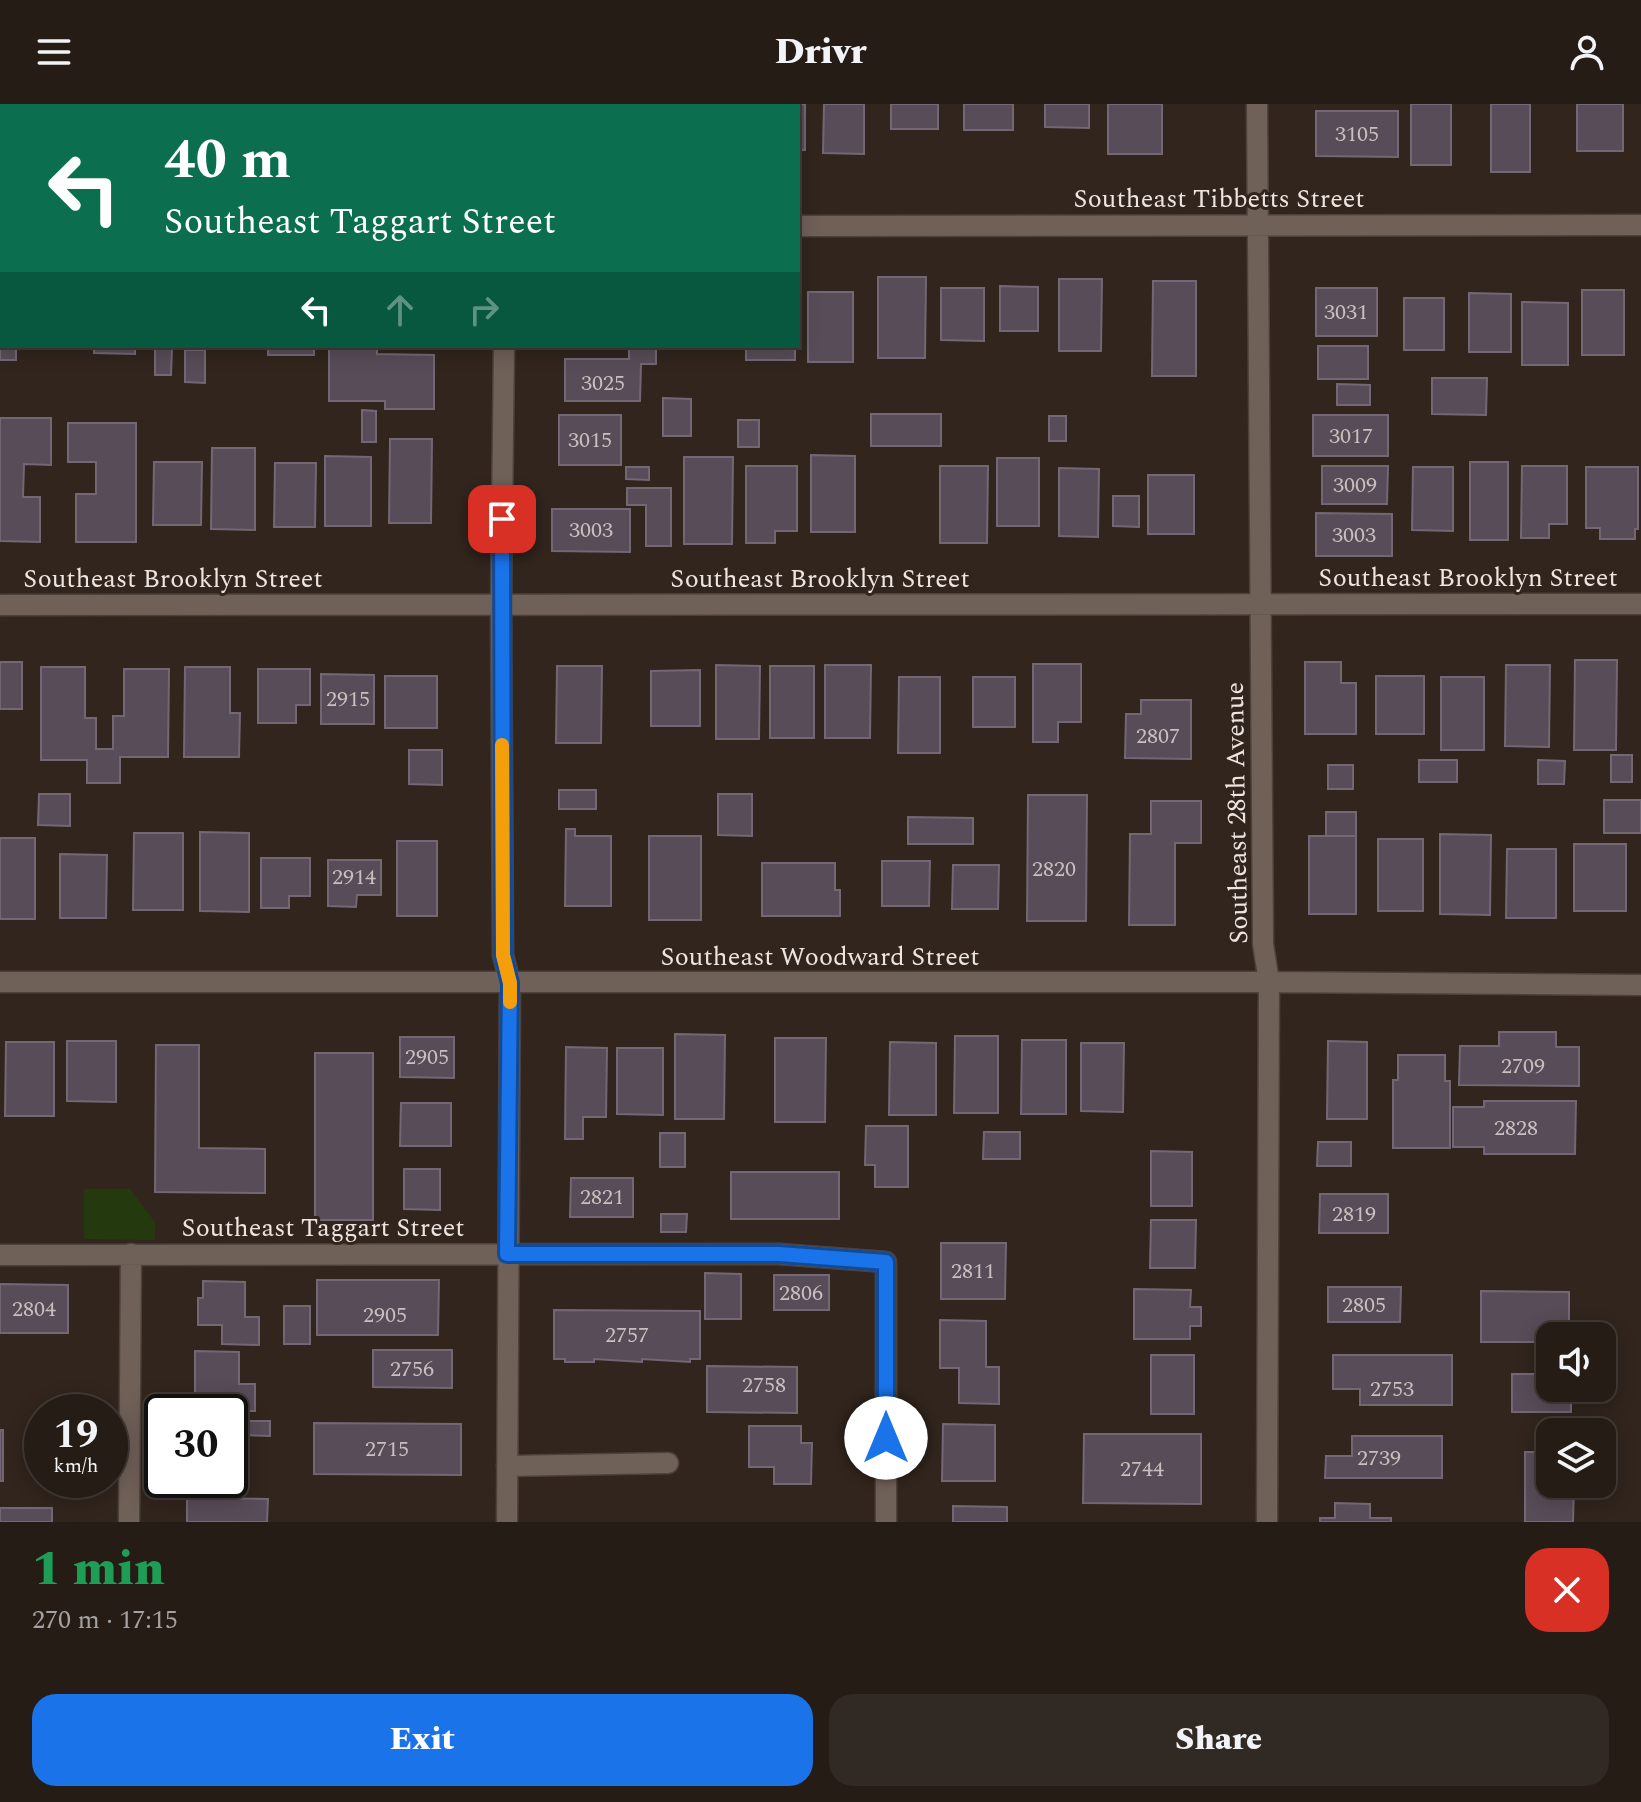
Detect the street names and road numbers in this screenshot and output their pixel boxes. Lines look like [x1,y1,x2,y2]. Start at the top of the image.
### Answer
street label: Southeast Tibbetts Street [1073,179,1365,219]
street label: Southeast Brooklyn Street [1318,558,1618,598]
street label: Southeast Brooklyn Street [23,559,323,599]
street label: Southeast Brooklyn Street [670,559,970,599]
street label: Southeast 28th Avenue [1215,682,1259,944]
street label: Southeast Woodward Street [660,937,980,977]
street label: Southeast Taggart Street [181,1208,465,1248]

